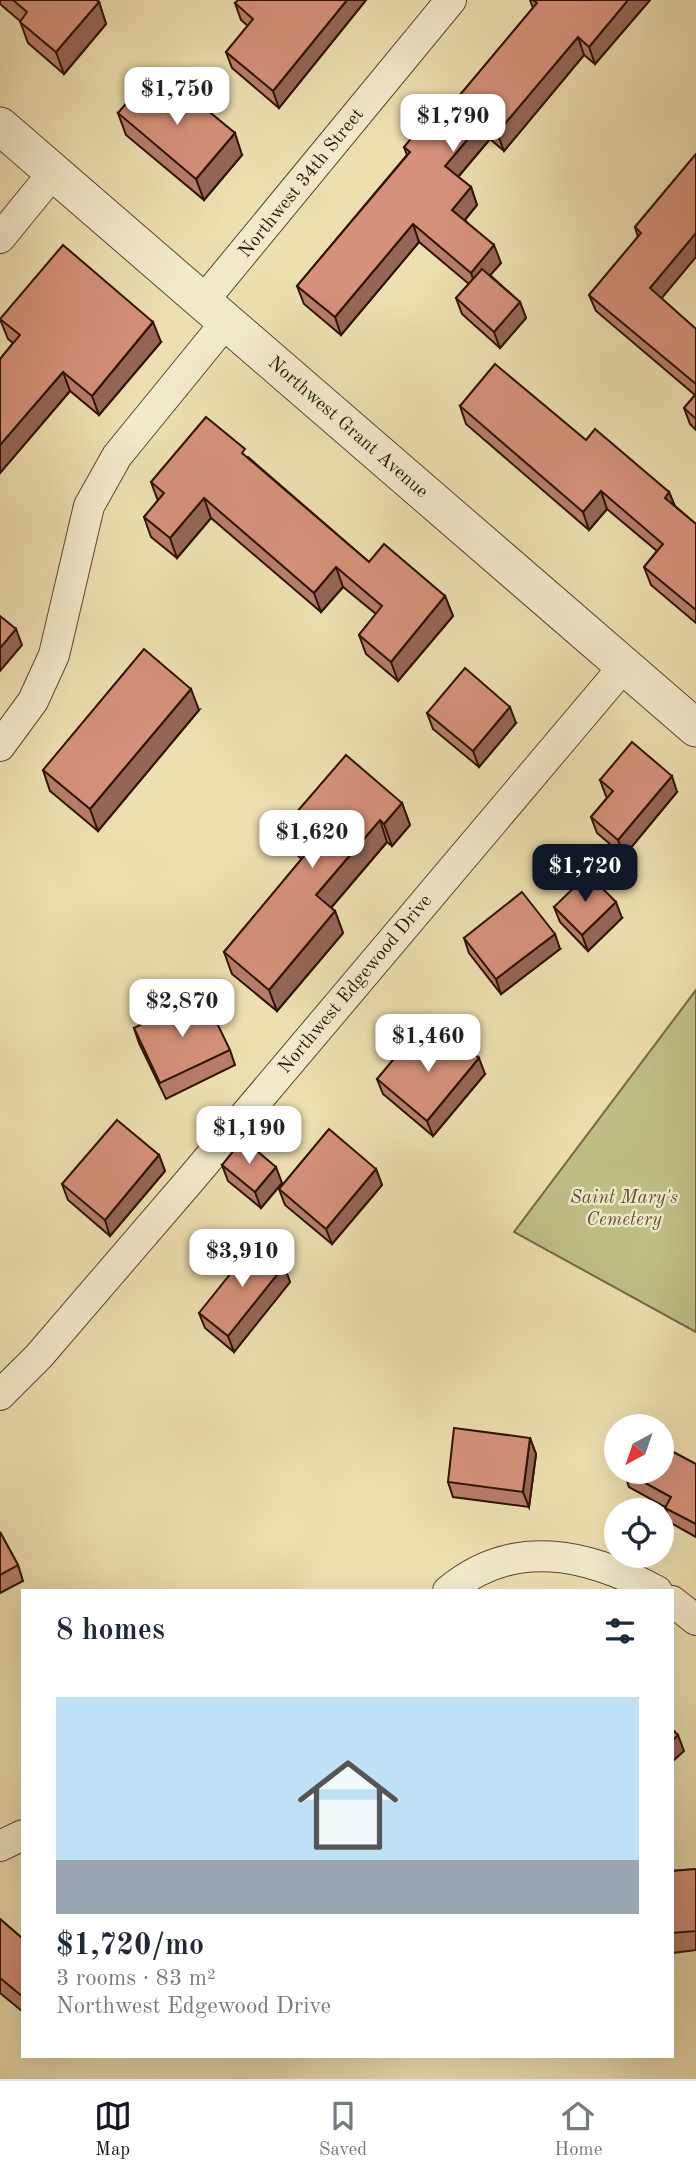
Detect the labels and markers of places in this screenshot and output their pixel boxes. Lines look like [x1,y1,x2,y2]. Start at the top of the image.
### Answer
pin: $1,750 [120,68,234,127]
pin: $1,790 [396,94,510,154]
pin: $1,620 [255,810,369,870]
pin: $1,720 [528,844,642,904]
pin: $2,870 [125,979,239,1039]
pin: $1,460 [371,1014,485,1074]
pin: $1,190 [192,1106,306,1166]
pin: $3,910 [185,1230,299,1289]

